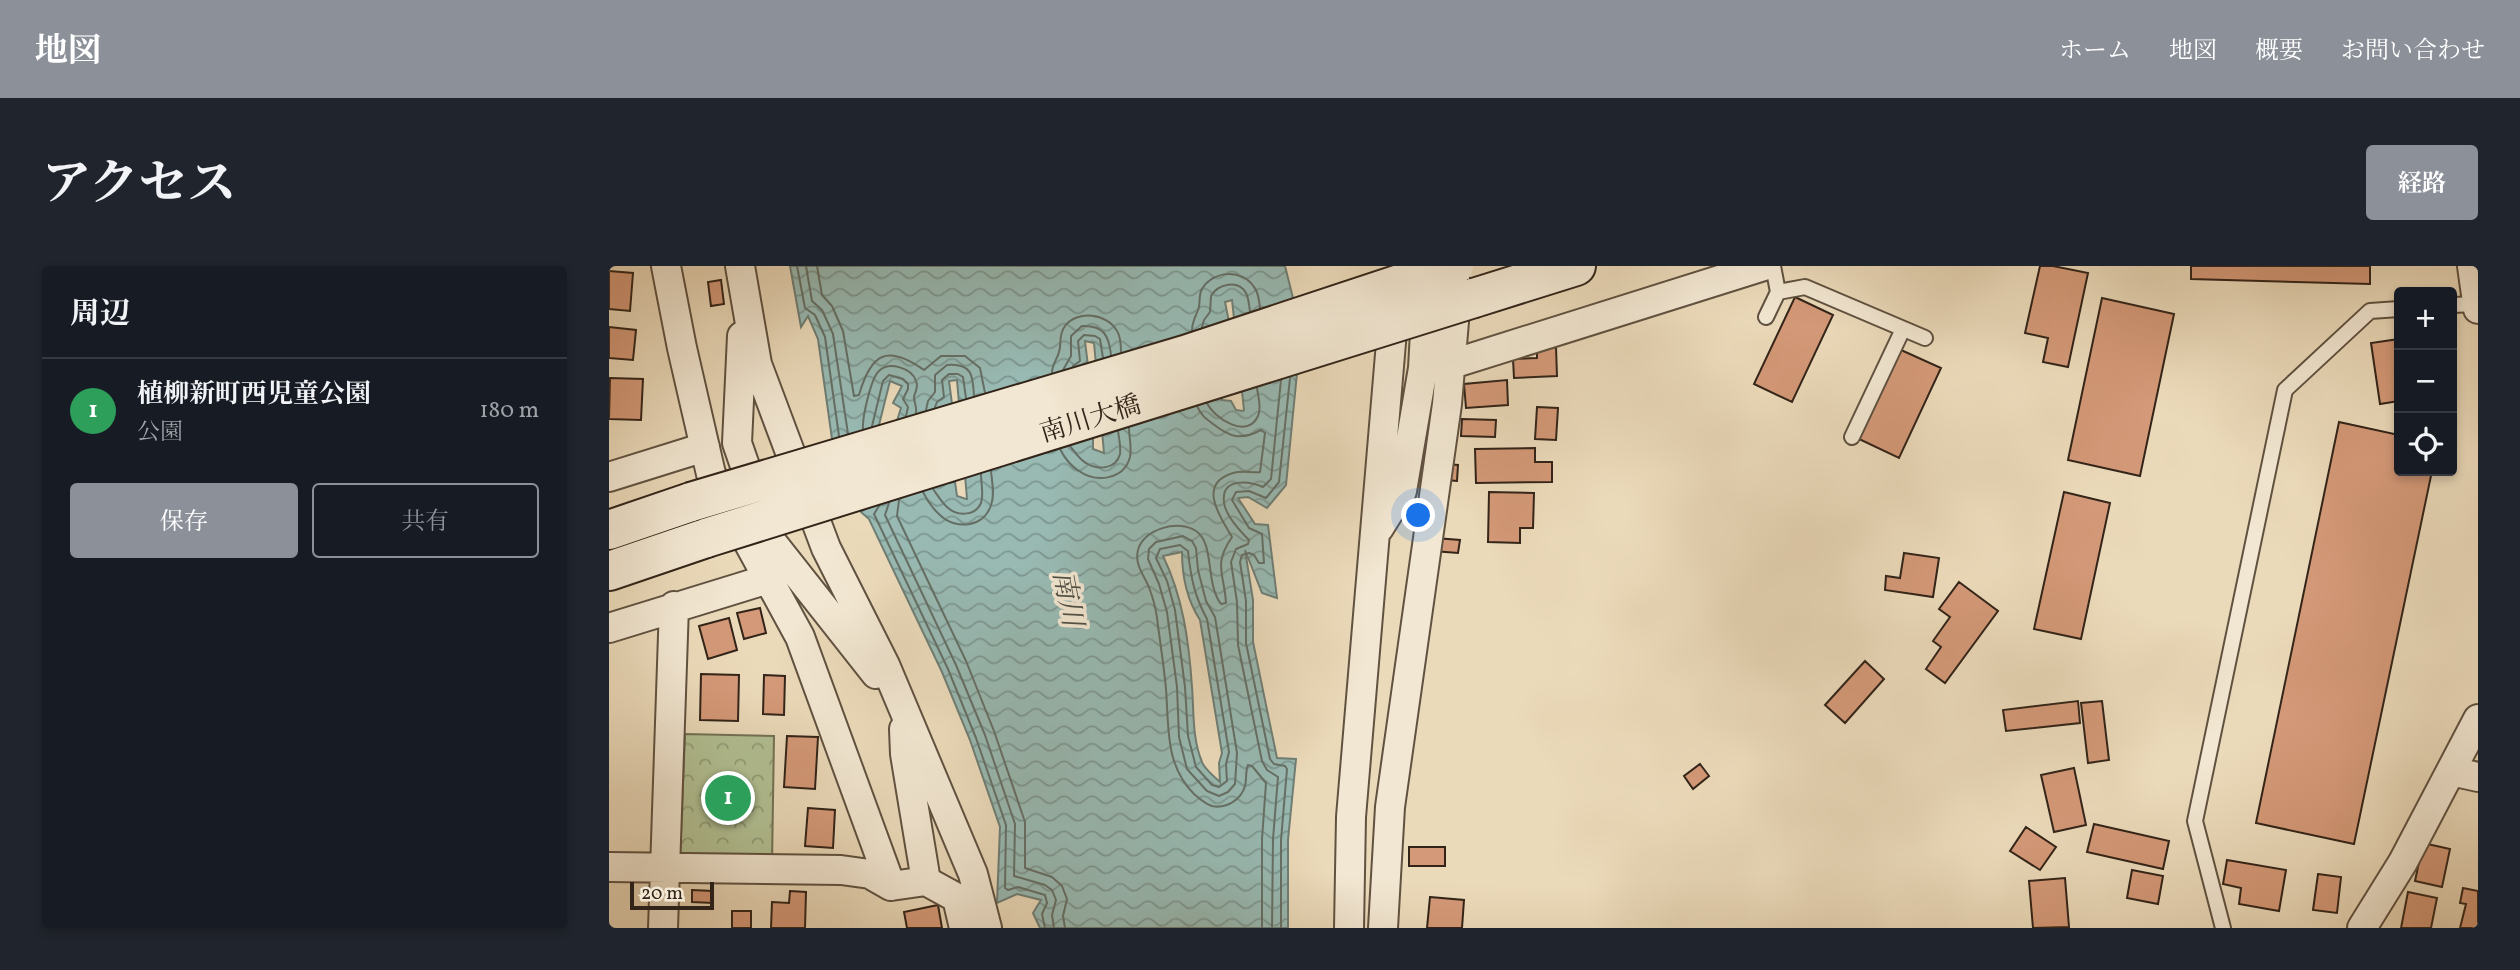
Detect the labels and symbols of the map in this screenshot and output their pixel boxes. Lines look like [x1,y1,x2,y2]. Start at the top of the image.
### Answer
street label: 南川大橋 [1036,387,1146,452]
your location [1401,498,1435,532]
water label: 南川 [1042,567,1092,633]
pin: 1 [705,772,751,824]
scale bar [630,879,714,911]

